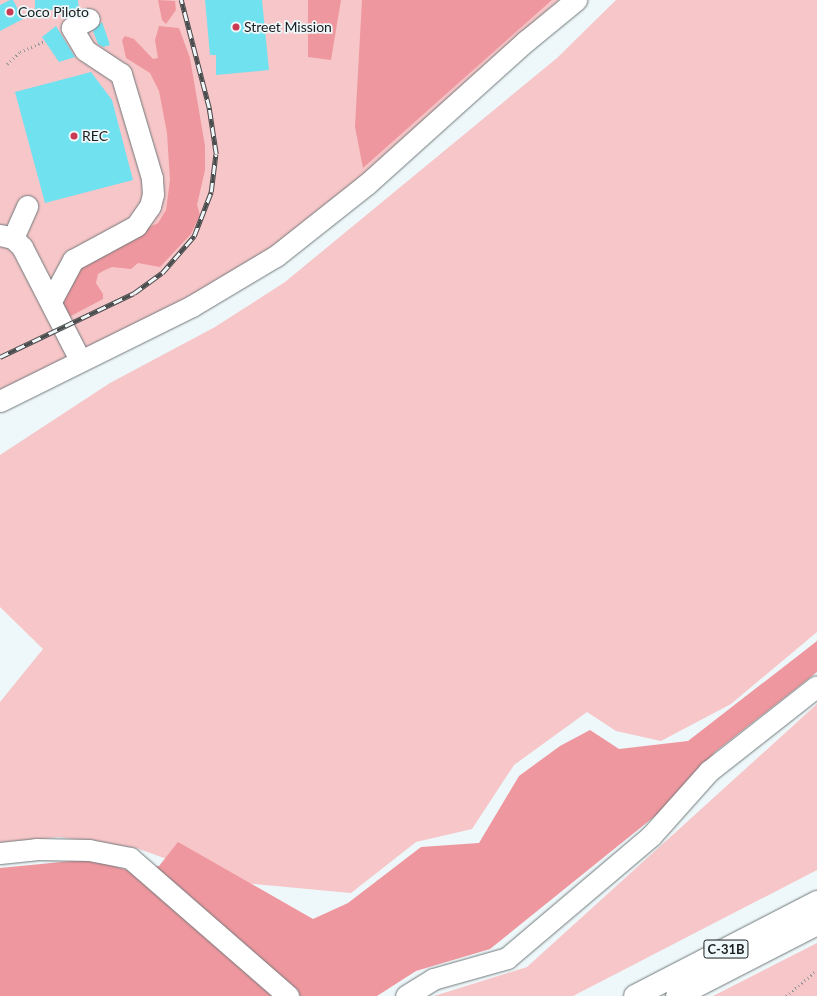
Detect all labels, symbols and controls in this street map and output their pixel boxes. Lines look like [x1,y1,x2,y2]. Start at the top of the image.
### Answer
place label: Coco Piloto [18,4,89,20]
marker: Coco Piloto [5,7,15,17]
place label: Street Mission [244,19,332,35]
marker: Street Mission [231,22,241,32]
place label: REC [82,128,108,144]
marker: REC [69,131,79,141]
road number: C-31B [703,938,749,960]

